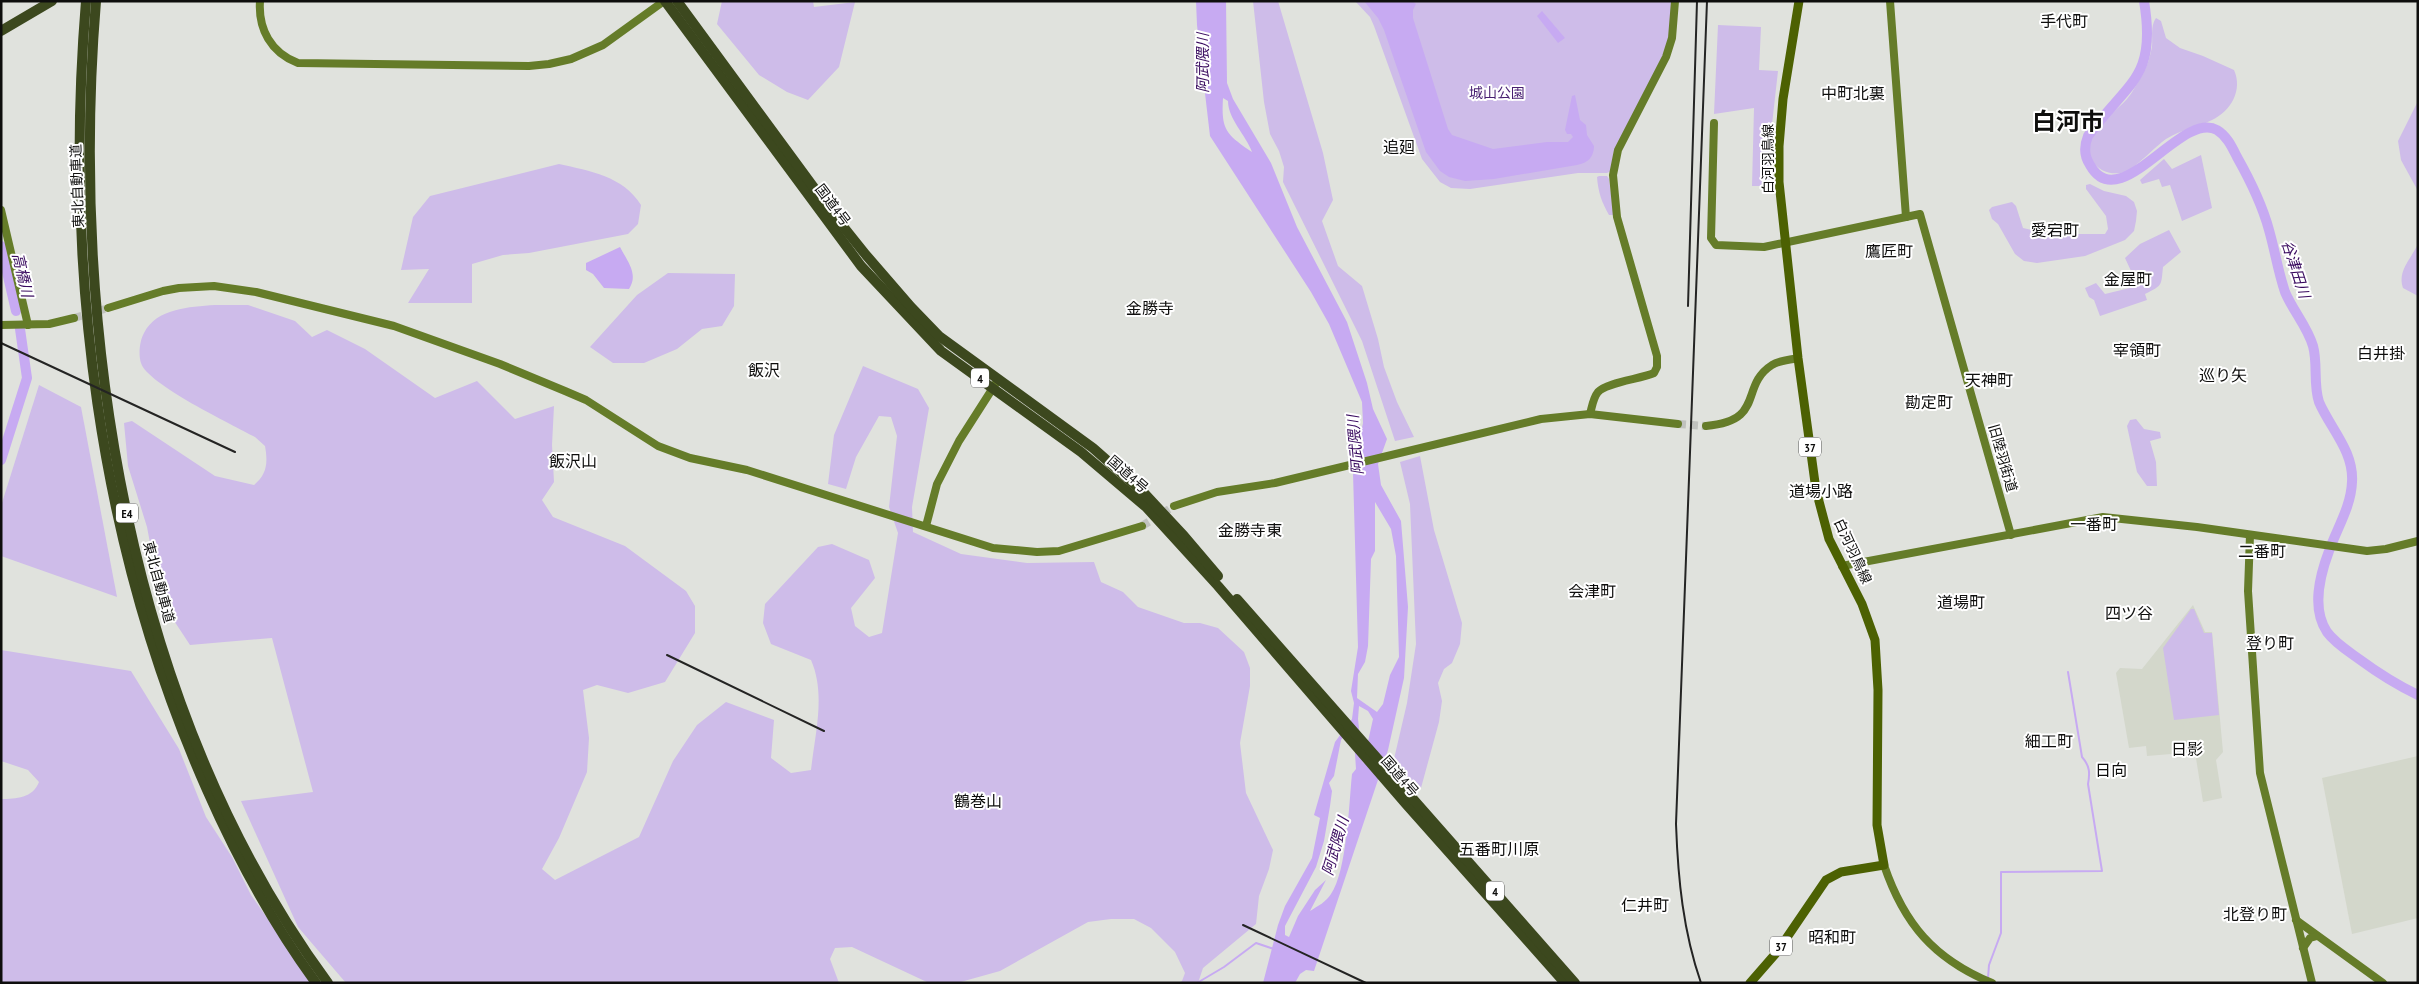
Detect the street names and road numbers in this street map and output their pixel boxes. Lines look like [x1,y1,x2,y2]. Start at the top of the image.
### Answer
street label: 白河羽鳥線 [1759,124,1777,194]
street label: 東北自動車道 [67,144,87,228]
street label: 国道4号 [811,180,855,230]
road number: 4 [971,368,989,388]
street label: 旧陸羽街道 [1985,422,2021,494]
road number: 37 [1799,438,1821,457]
street label: 国道4号 [1104,451,1152,497]
road number: E4 [116,503,138,522]
street label: 白河羽鳥線 [1830,515,1876,587]
street label: 東北自動車道 [139,539,179,625]
street label: 国道4号 [1377,752,1423,800]
road number: 4 [1486,881,1504,900]
road number: 37 [1770,936,1792,956]

